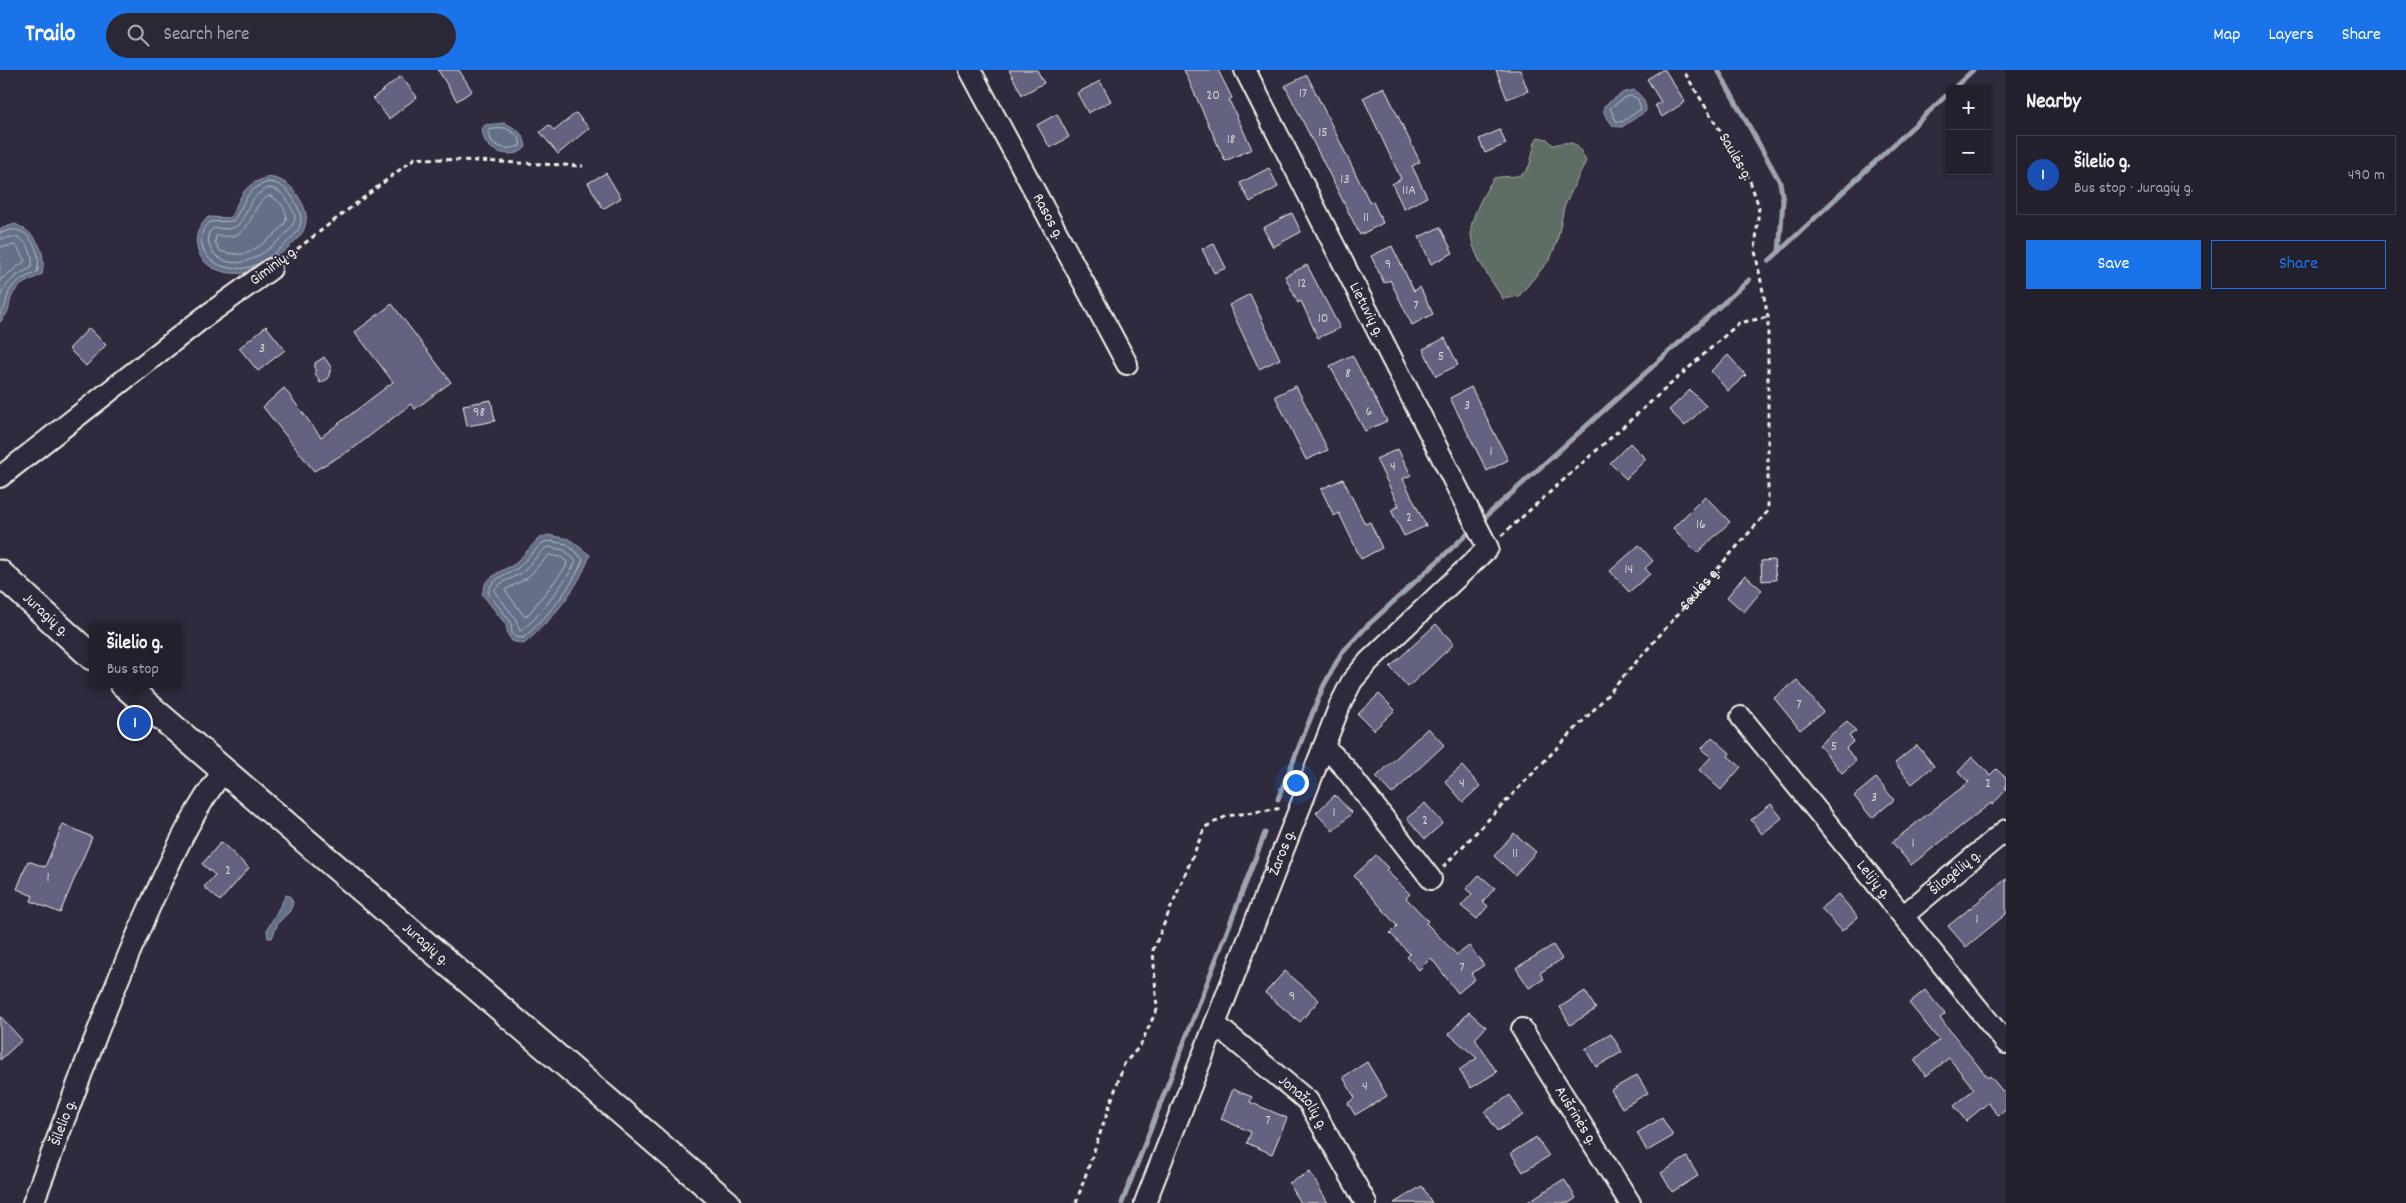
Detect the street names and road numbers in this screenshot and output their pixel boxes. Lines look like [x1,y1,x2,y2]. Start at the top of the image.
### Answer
street label: Saulės g. [1712,129,1758,185]
street label: Rasos g. [1026,189,1070,244]
street label: Giminių g. [245,240,303,292]
street label: Lietuvių g. [1342,278,1390,342]
street label: Saulės g. [1674,561,1726,616]
street label: Juragių g. [17,587,74,642]
street label: Žaros g. [1263,826,1302,879]
street label: Šilagėlių g. [1924,844,1986,901]
street label: Lelijų g. [1850,855,1897,905]
street label: Juragių g. [397,917,455,971]
street label: Jonažolių g. [1273,1069,1334,1135]
street label: Aušrinės g. [1549,1082,1603,1150]
street label: Šilelio g. [44,1096,82,1149]

